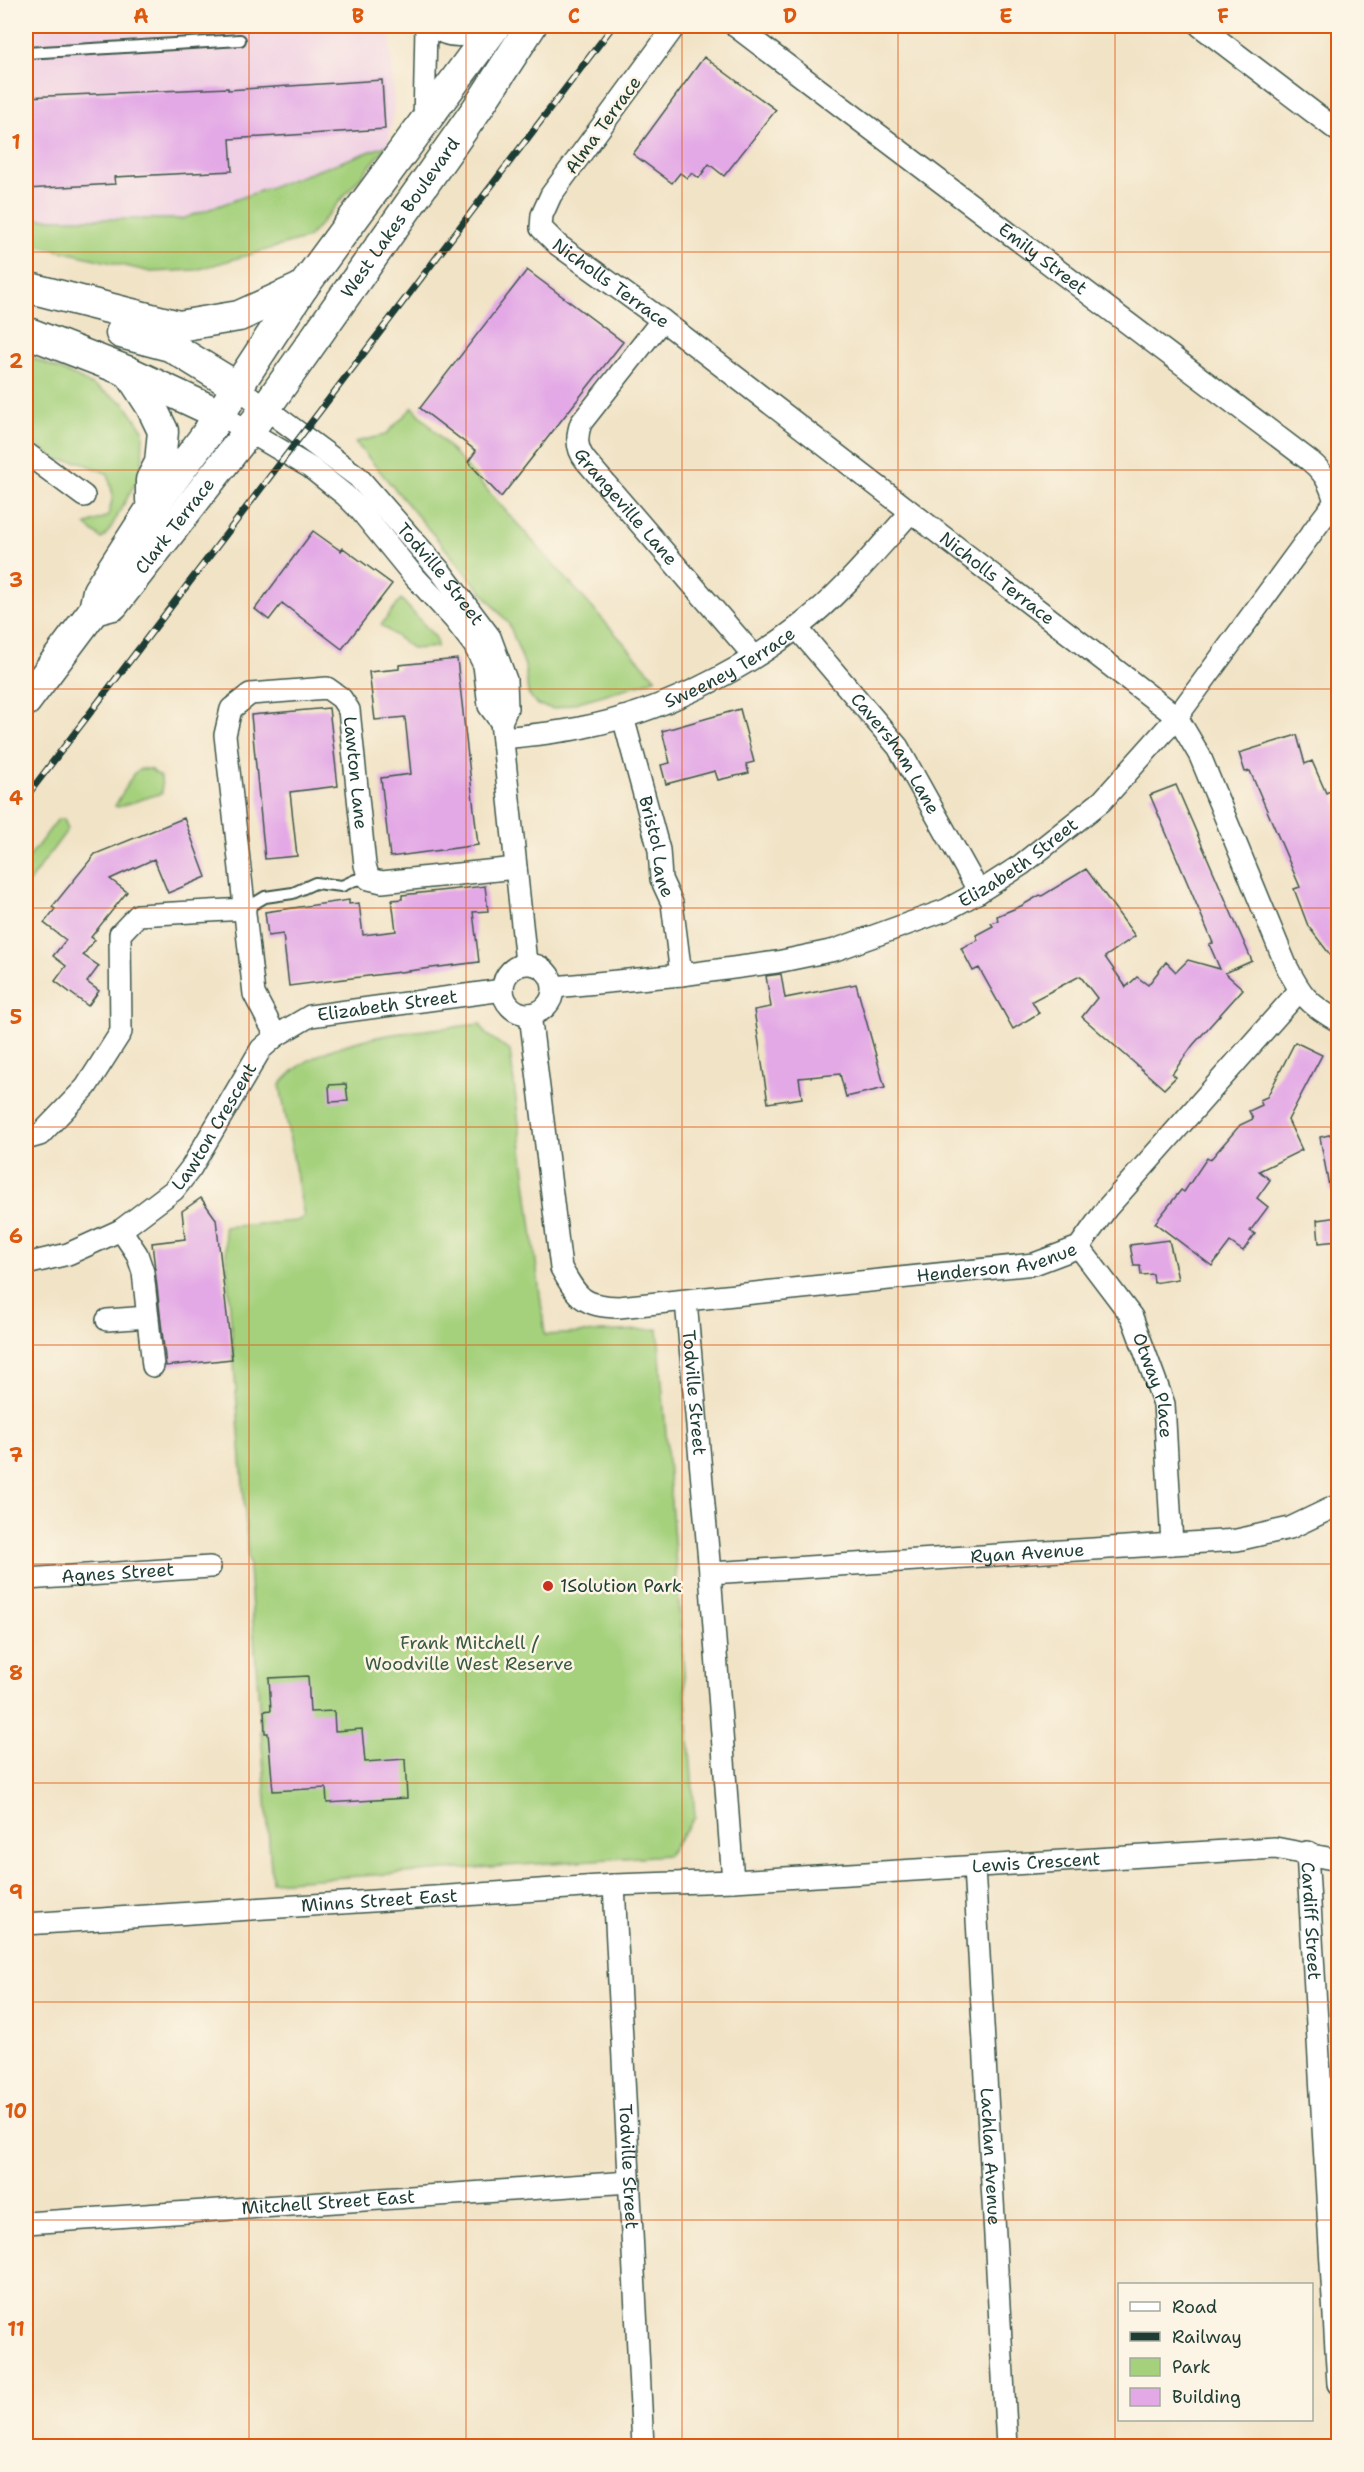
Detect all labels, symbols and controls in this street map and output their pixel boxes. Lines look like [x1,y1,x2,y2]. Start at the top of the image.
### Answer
text: A [133,3,149,29]
text: B [352,3,364,29]
text: C [568,3,580,29]
text: D [783,3,797,29]
text: E [999,3,1013,29]
text: F [1217,3,1229,29]
street label: Alma Terrace [559,71,647,179]
text: 1 [11,129,21,155]
street label: West Lakes Boulevard [335,133,465,303]
street label: Emily Street [993,217,1092,300]
street label: Nicholls Terrace [548,233,675,334]
text: 2 [9,348,23,374]
street label: Grangeville Lane [569,444,683,571]
street label: Clark Terrace [130,473,220,579]
street label: Todville Street [391,518,489,630]
street label: Nicholls Terrace [935,526,1060,630]
text: 3 [9,567,23,593]
street label: Sweeney Terrace [661,621,800,714]
street label: Caversham Lane [845,688,945,819]
street label: Lawton Lane [338,715,373,831]
text: 4 [9,785,23,811]
street label: Bristol Lane [633,793,680,901]
street label: Elizabeth Street [954,813,1083,913]
street label: Elizabeth Street [316,984,459,1027]
text: 5 [10,1004,22,1030]
street label: Lawton Crescent [166,1058,262,1195]
text: 6 [9,1223,23,1249]
street label: Henderson Avenue [915,1237,1080,1288]
street label: Todville Street [677,1329,712,1456]
street label: Otway Place [1127,1329,1178,1439]
text: 7 [9,1442,23,1468]
street label: Ryan Avenue [970,1538,1085,1569]
street label: Agnes Street [61,1557,175,1589]
place label: 1Solution Park [560,1574,682,1598]
marker: 1Solution Park [541,1579,555,1593]
park label: Frank Mitchell / Woodville West Reserve [365,1631,573,1676]
text: 8 [9,1660,23,1686]
street label: Lewis Crescent [971,1847,1101,1878]
street label: Cardiff Street [1296,1861,1326,1981]
text: 9 [9,1879,23,1905]
street label: Minns Street East [300,1883,458,1918]
street label: Lachlan Avenue [975,2087,1006,2226]
text: 10 [5,2098,27,2124]
street label: Todville Street [613,2103,644,2230]
street label: Mitchell Street East [241,2185,416,2220]
legend [1118,2283,1313,2421]
text: Road [1172,2295,1217,2319]
text: 11 [7,2316,25,2342]
text: Railway [1172,2325,1242,2349]
text: Park [1172,2355,1211,2379]
text: Building [1172,2385,1241,2409]

